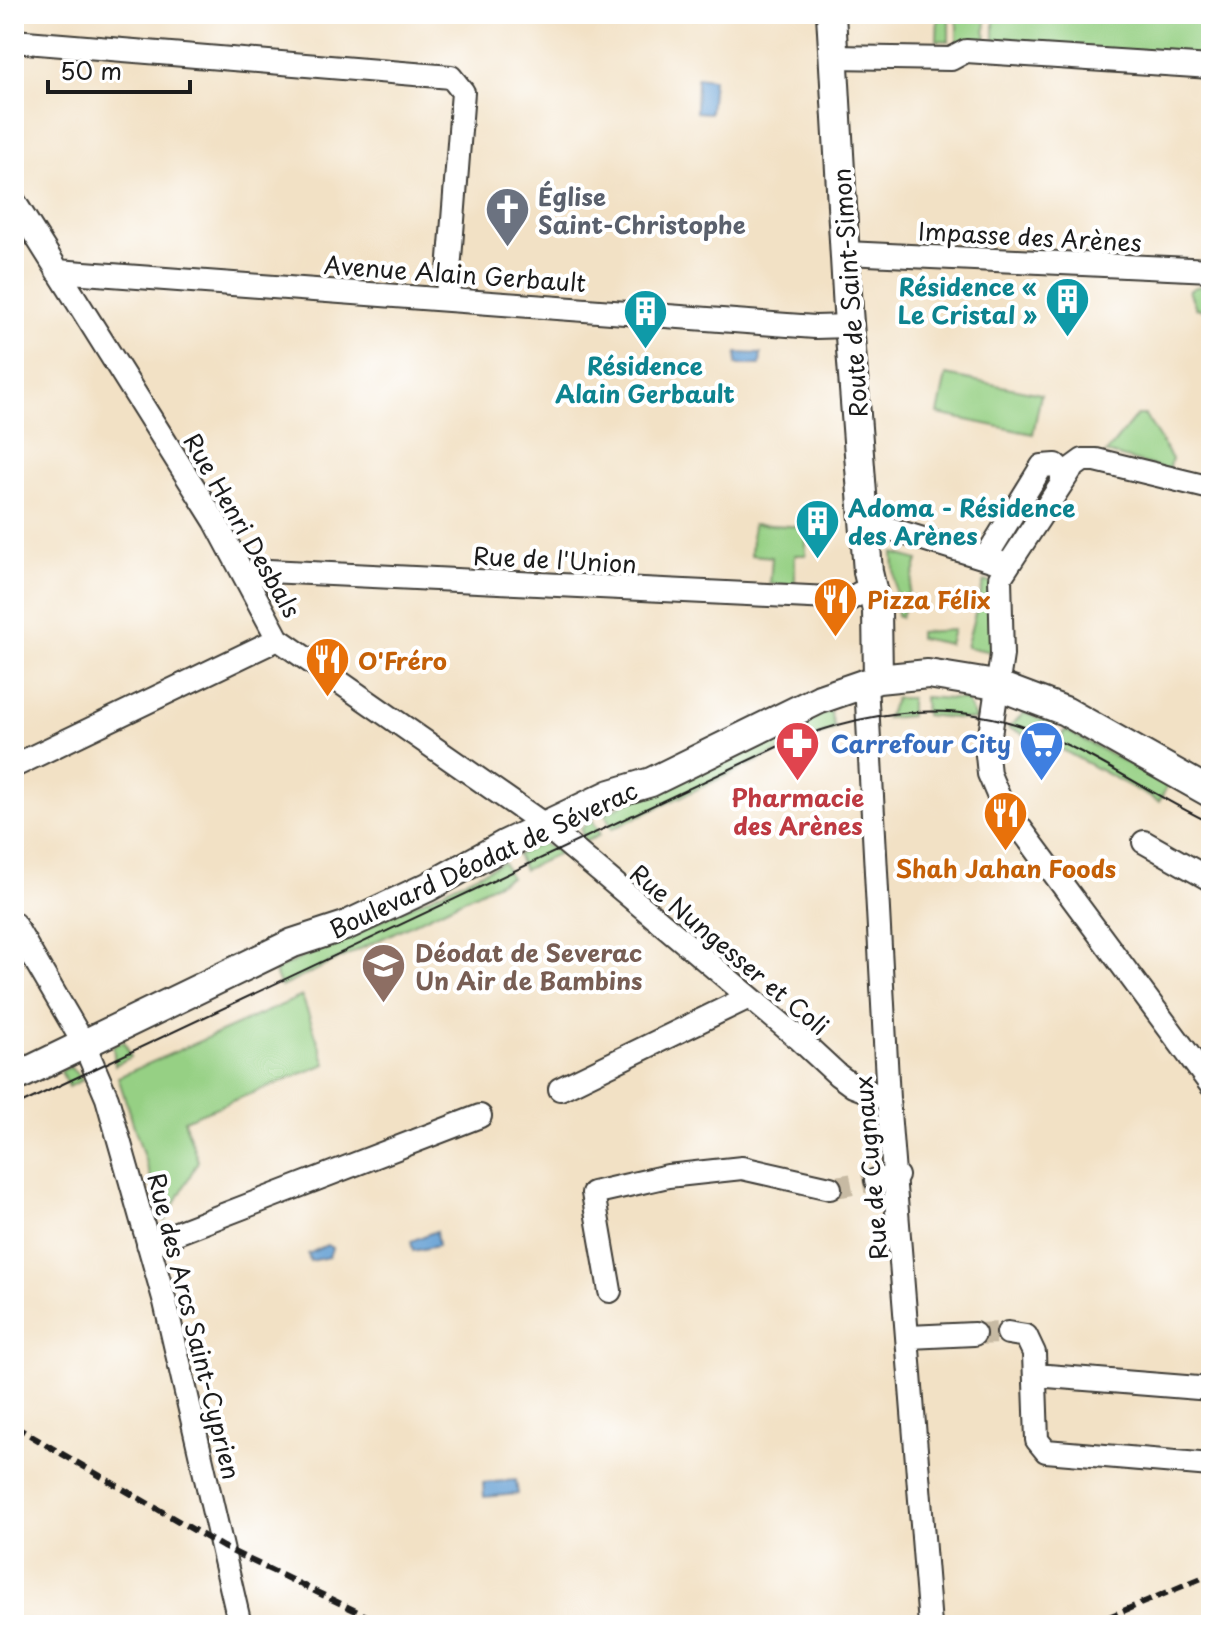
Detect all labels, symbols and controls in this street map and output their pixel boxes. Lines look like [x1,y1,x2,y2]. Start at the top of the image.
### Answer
scale bar [48,44,190,94]
text: 50 m [60,52,122,88]
street label: Route de Saint-Simon [822,167,876,419]
place label: Église Saint-Christophe [538,178,746,242]
church icon: Église Saint-Christophe [483,186,531,249]
street label: Impasse des Arènes [917,212,1143,260]
street label: Avenue Alain Gerbault [323,246,588,300]
place label: Résidence « Le Cristal » [898,268,1037,332]
building icon: Résidence « Le Cristal » [1044,276,1092,339]
building icon: Résidence Alain Gerbault [621,287,669,350]
place label: Résidence Alain Gerbault [555,347,735,411]
street label: Rue Henri Desbals [176,426,311,624]
place label: Adoma - Résidence des Arènes [848,489,1075,553]
building icon: Adoma - Résidence des Arènes [793,497,841,560]
street label: Rue de l'Union [472,537,638,581]
restaurant icon: Pizza Félix [812,575,860,638]
place label: Pizza Félix [867,581,991,617]
restaurant icon: O'Fréro [303,636,351,699]
place label: O'Fréro [358,642,447,678]
pharmacy icon: Pharmacie des Arènes [774,719,822,782]
supermarket icon: Carrefour City [1018,719,1066,782]
place label: Carrefour City [831,725,1011,761]
street label: Boulevard Déodat de Séverac [323,772,643,946]
place label: Pharmacie des Arènes [732,779,864,843]
restaurant icon: Shah Jahan Foods [982,790,1030,853]
place label: Shah Jahan Foods [896,850,1116,886]
street label: Rue Nungesser et Coli [623,855,837,1043]
place label: Déodat de Severac Un Air de Bambins [415,934,643,998]
school or university icon: Déodat de Severac Un Air de Bambins [360,942,408,1005]
street label: Rue de Cugnaux [844,1075,896,1261]
street label: Rue des Arcs Saint-Cyprien [139,1169,251,1483]

